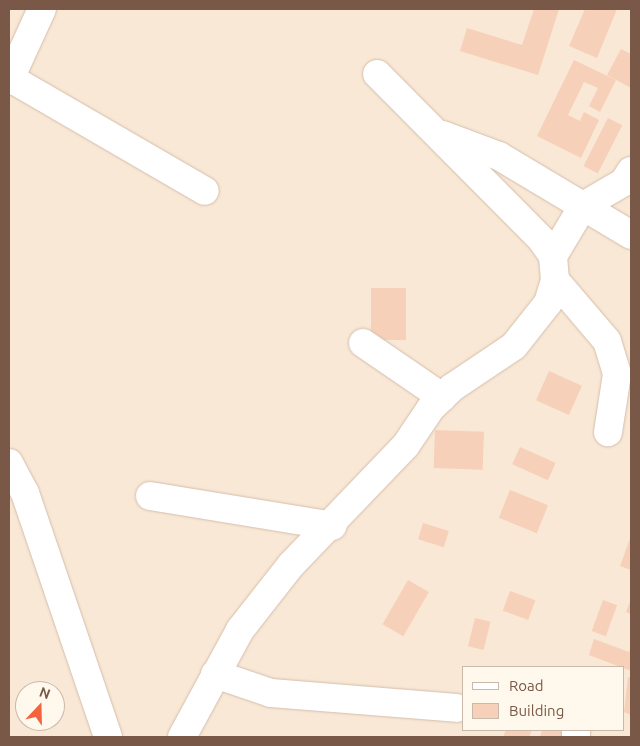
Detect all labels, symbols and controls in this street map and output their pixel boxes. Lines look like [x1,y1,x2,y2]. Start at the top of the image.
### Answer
legend [462,666,625,731]
text: Road [509,677,544,694]
north arrow [15,681,65,731]
text: N [37,684,53,702]
text: Building [509,702,564,719]

